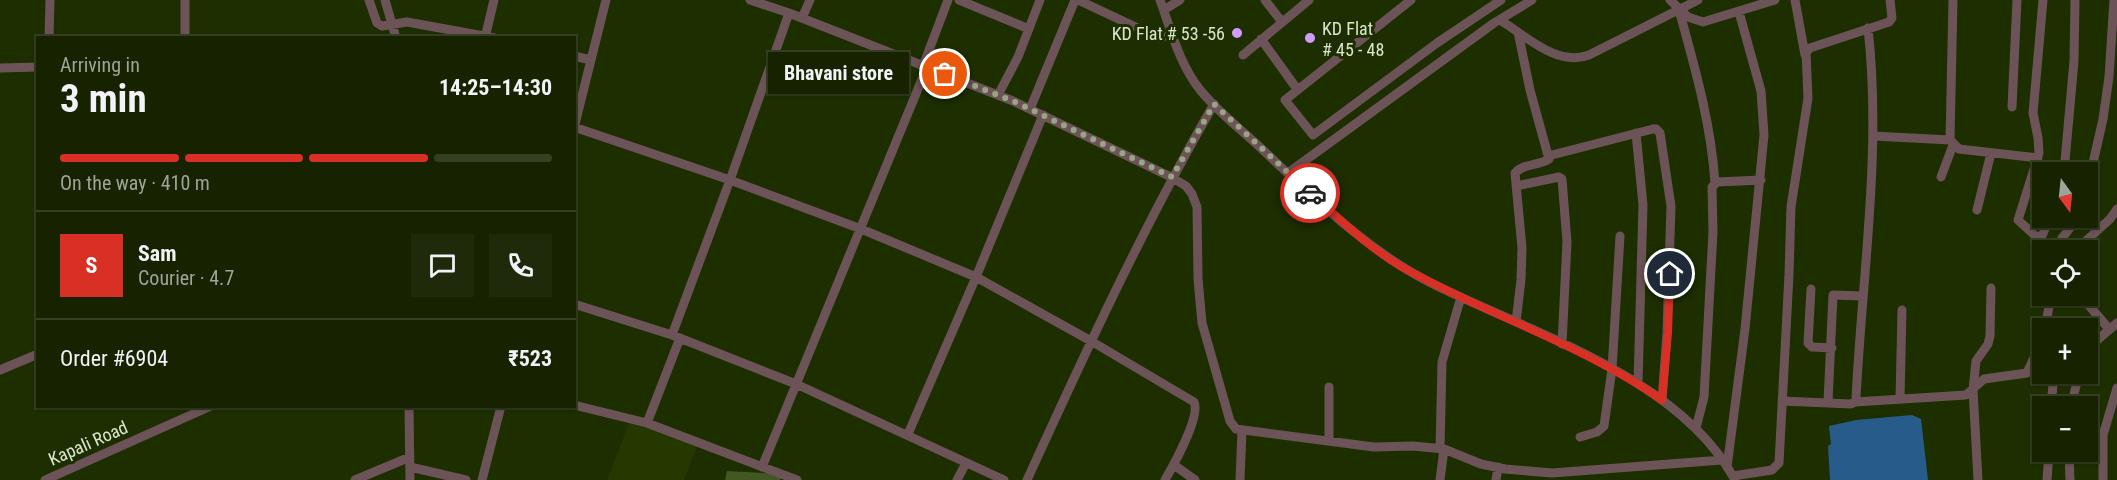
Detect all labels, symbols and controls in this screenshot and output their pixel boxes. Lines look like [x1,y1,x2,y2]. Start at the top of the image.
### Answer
place label: KD Flat # 45 - 48 [1322,18,1384,60]
place label: KD Flat # 53 -56 [1112,23,1225,44]
marker: KD Flat # 53 -56 [1230,26,1244,40]
marker: KD Flat # 45 - 48 [1303,31,1317,45]
pin [919,48,970,99]
text: Arriving in [60,53,140,77]
callout: Bhavani store [768,53,909,95]
icon: bag [928,57,961,90]
text: Bhavani store [784,61,893,85]
text: 14:25–14:30 [439,75,552,100]
text: 3 min [60,76,147,122]
north arrow [2032,162,2098,228]
map controls [2032,162,2098,462]
courier [1280,163,1340,223]
text: On the way · 410 m [60,171,210,195]
icon: car [1294,177,1327,210]
button: chat [411,234,474,297]
button: phone [489,234,552,297]
button: locate [2032,240,2098,306]
text: Sam [138,241,177,266]
pin [1644,248,1695,299]
text: S [86,253,97,278]
icon: home [1653,257,1686,290]
text: Courier · 4.7 [138,266,234,290]
button: + [2032,318,2098,384]
text: Order #6904 [60,346,168,371]
text: ₹523 [508,346,552,371]
button: − [2032,396,2098,462]
street label: Kapali Road [45,416,131,470]

